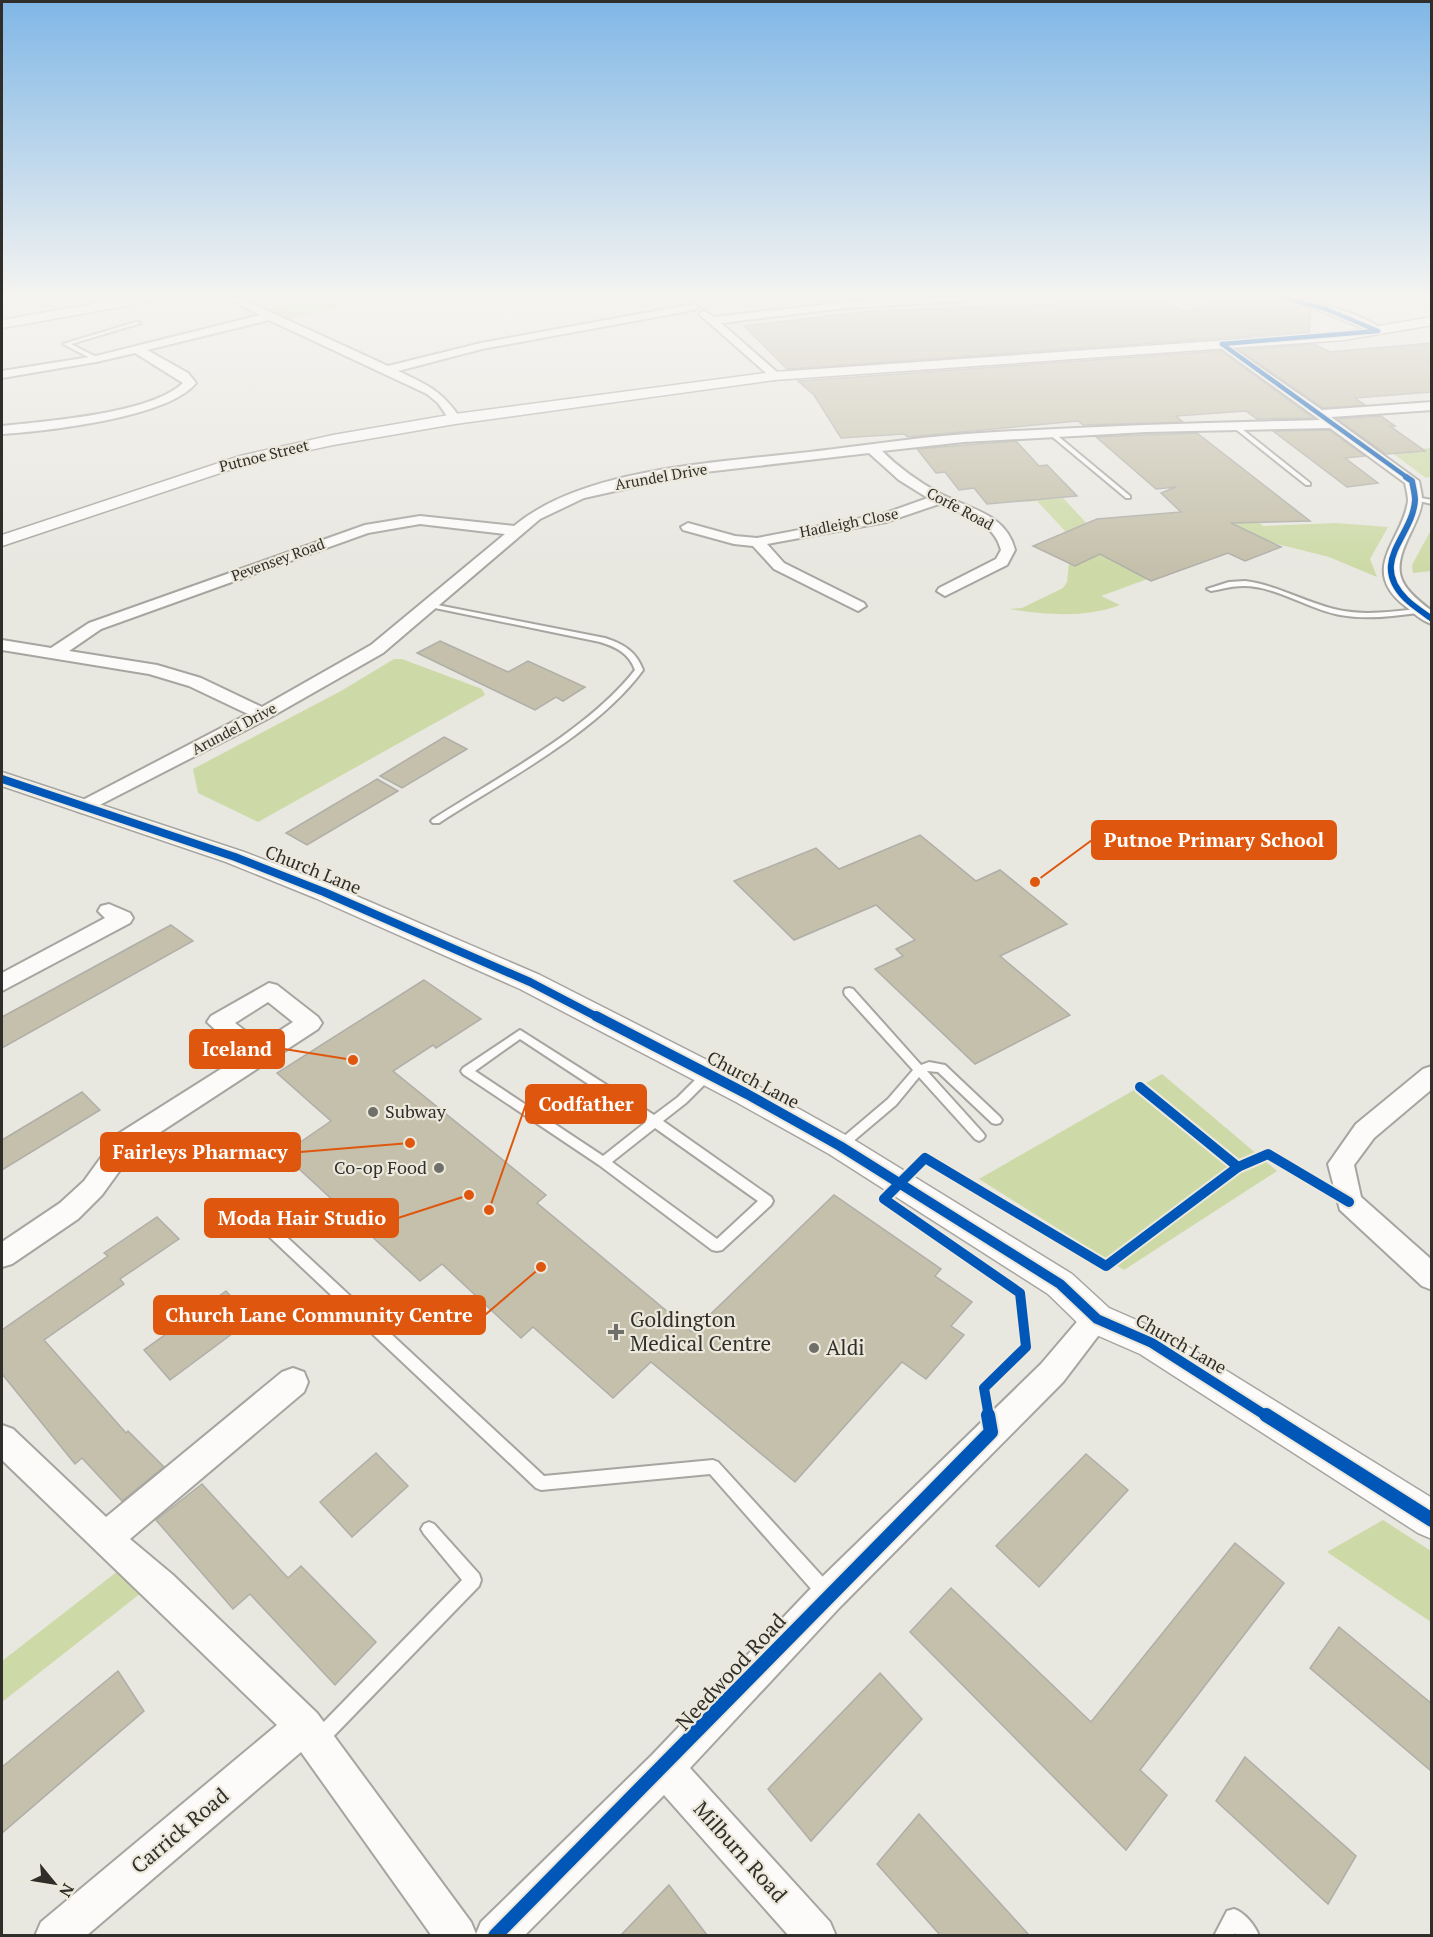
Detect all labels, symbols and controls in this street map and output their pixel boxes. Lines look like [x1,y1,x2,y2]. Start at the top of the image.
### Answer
street label: Putnoe Street [217,434,311,476]
street label: Arundel Drive [613,458,709,494]
street label: Corfe Road [924,482,997,534]
street label: Hadleigh Close [798,503,900,541]
street label: Pevensey Road [228,533,327,585]
street label: Arundel Drive [188,697,279,759]
callout: Putnoe Primary School [1092,821,1336,859]
text: Putnoe Primary School [1104,826,1325,853]
street label: Church Lane [262,839,365,899]
callout: Iceland [190,1030,284,1068]
text: Iceland [202,1035,272,1062]
street label: Church Lane [703,1045,804,1114]
callout: Codfather [526,1085,646,1123]
text: Codfather [538,1090,634,1117]
place label: Subway [385,1099,447,1123]
marker: Subway [366,1105,380,1119]
callout: Fairleys Pharmacy [101,1133,300,1171]
text: Fairleys Pharmacy [112,1138,288,1165]
place label: Co-op Food [334,1155,427,1179]
marker: Co-op Food [432,1161,446,1175]
callout: Moda Hair Studio [205,1199,398,1237]
text: Moda Hair Studio [218,1204,386,1231]
callout: Church Lane Community Centre [154,1296,485,1334]
text: Church Lane Community Centre [165,1301,473,1328]
place label: Goldington Medical Centre [630,1305,771,1357]
street label: Church Lane [1132,1307,1231,1379]
marker: Goldington Medical Centre [607,1323,625,1341]
place label: Aldi [826,1333,865,1361]
marker: Aldi [807,1341,821,1355]
street label: Needwood Road [669,1607,792,1736]
street label: Carrick Road [125,1781,234,1879]
street label: Milburn Road [688,1795,794,1908]
north arrow [24,1853,84,1913]
text: N [54,1880,80,1901]

